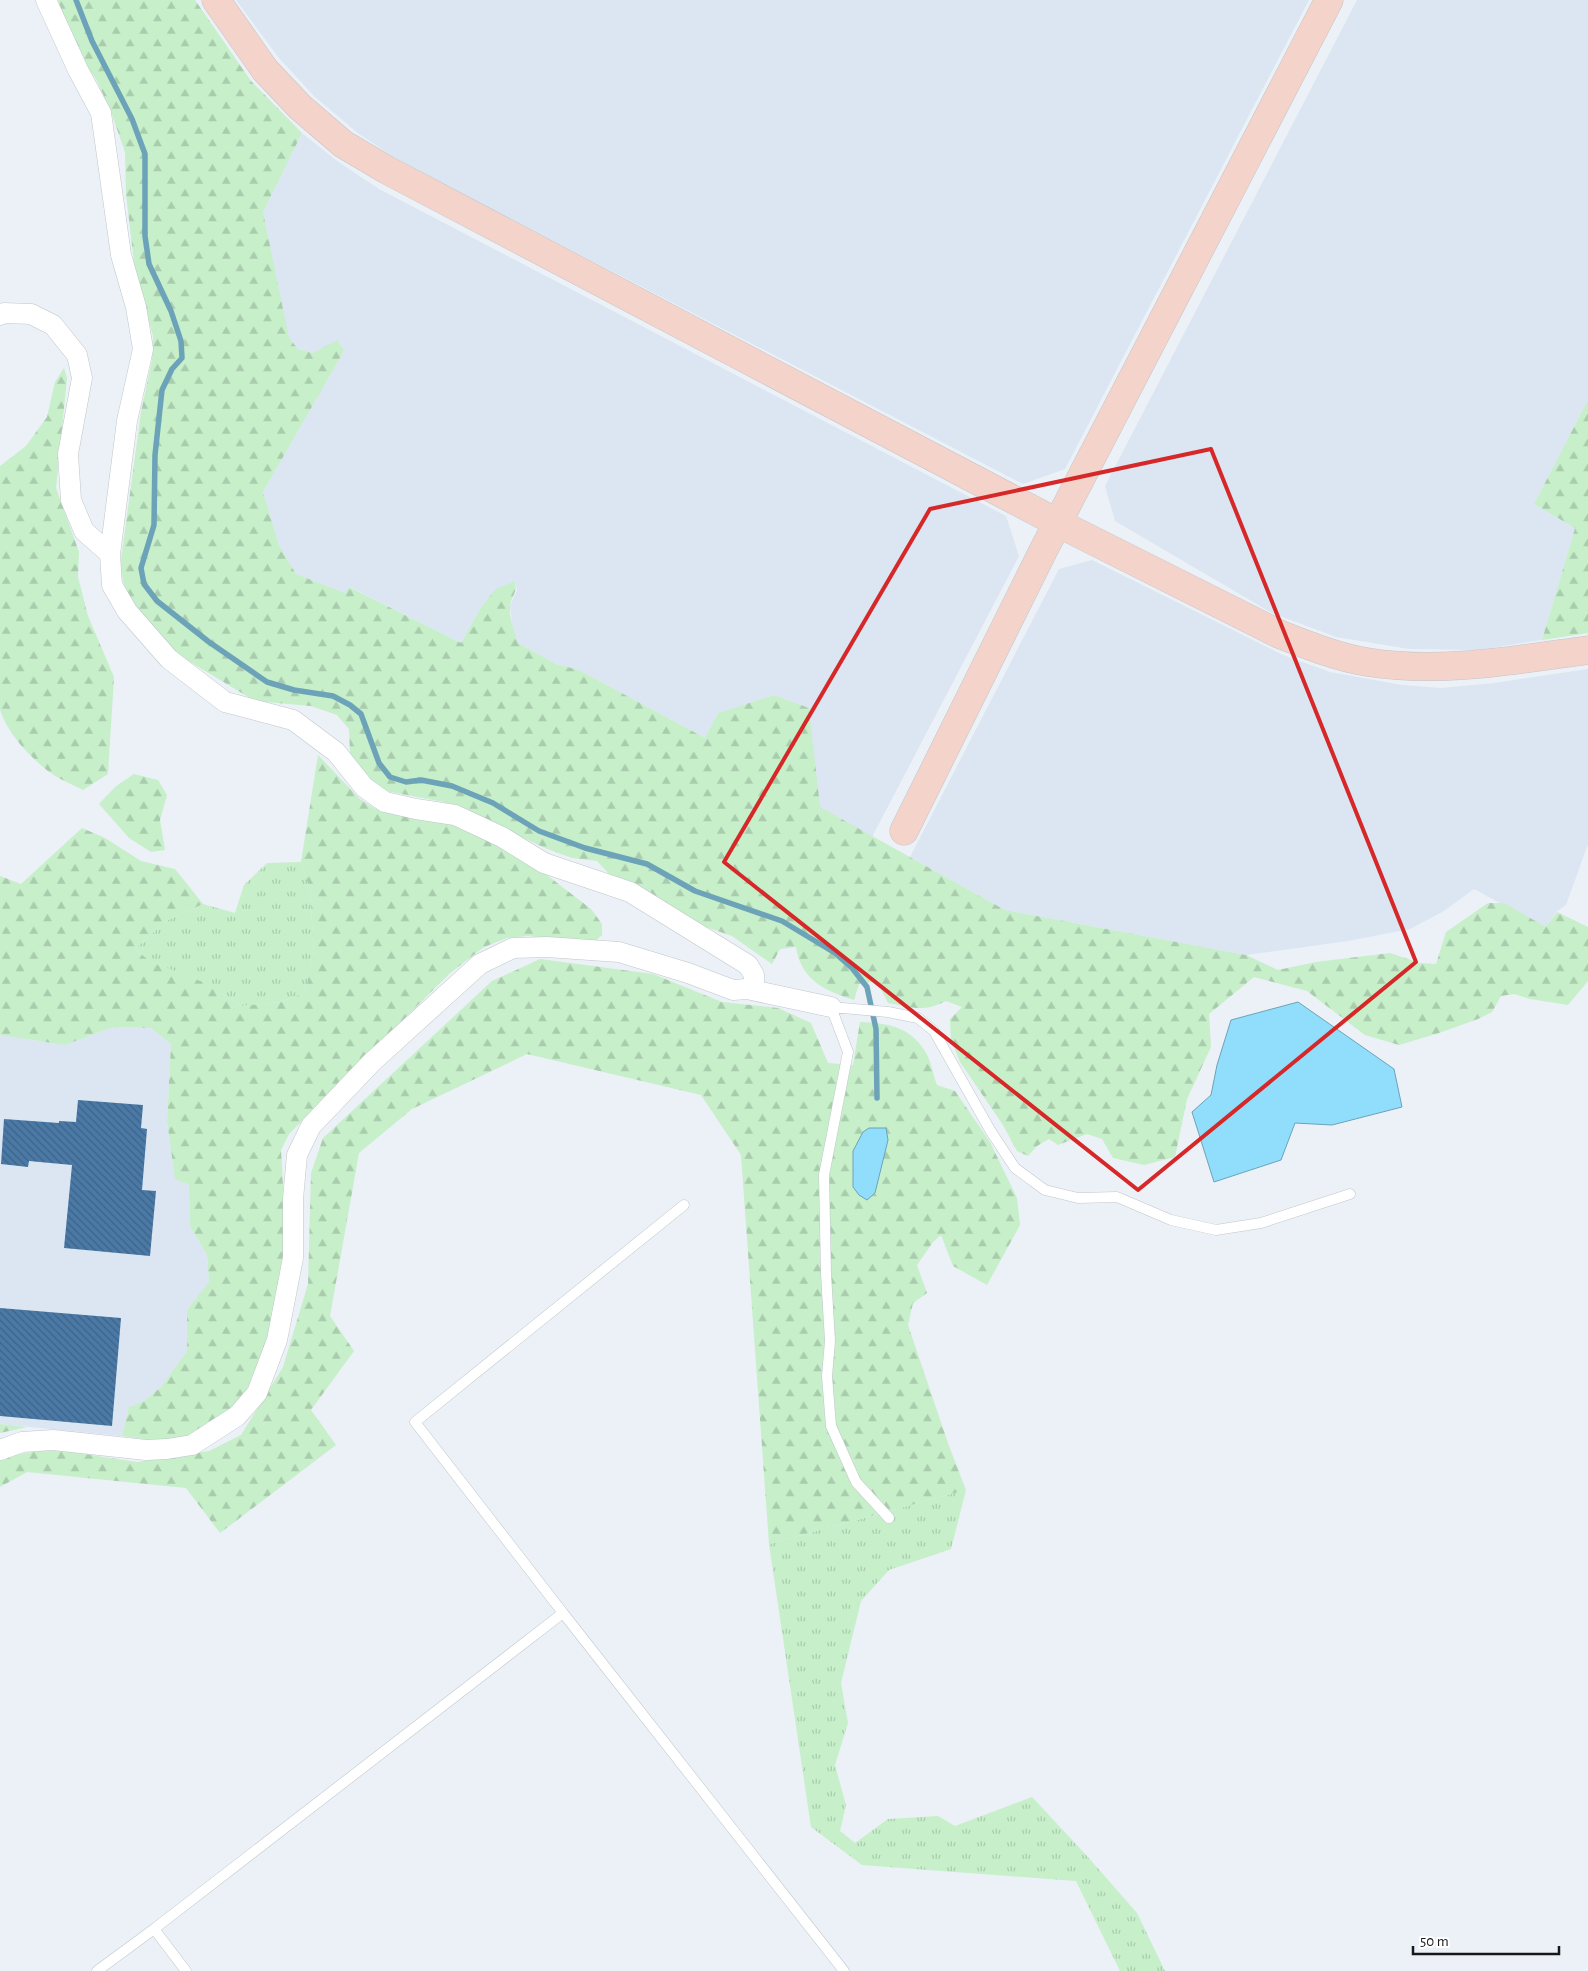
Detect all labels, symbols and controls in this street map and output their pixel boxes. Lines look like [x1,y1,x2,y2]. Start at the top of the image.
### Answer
scale bar [1413,1924,1559,1956]
text: 50 m [1420,1934,1449,1949]

